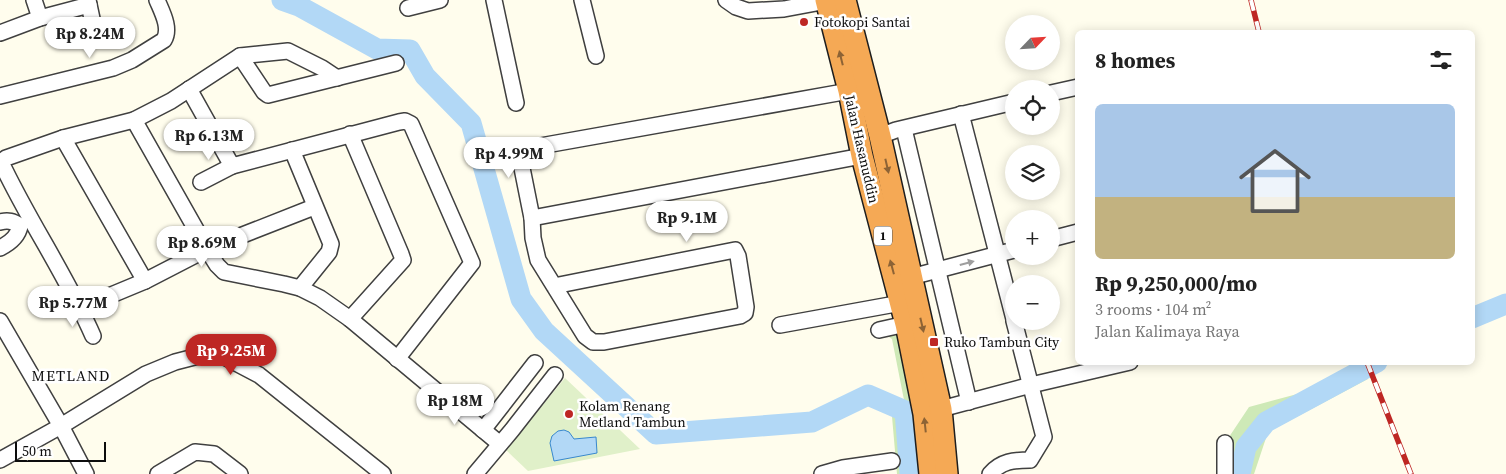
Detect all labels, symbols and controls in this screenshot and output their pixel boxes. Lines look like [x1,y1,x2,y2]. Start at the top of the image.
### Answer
place label: Fotokopi Santai [814,12,910,32]
north arrow [1005,15,1060,70]
map controls [1005,15,1060,330]
marker: Fotokopi Santai [798,16,810,28]
pin: Rp 8.24M [38,17,142,59]
text: Rp 8.24M [55,22,125,44]
text: 8 homes [1095,46,1175,75]
icon: filters [1427,46,1455,74]
one-way arrow [837,50,845,65]
button: locate [1005,80,1060,135]
street label: Jalan Hasanuddin [840,92,884,206]
pin: Rp 6.13M [157,119,261,161]
text: Rp 6.13M [174,124,244,146]
pin: Rp 4.99M [457,136,561,179]
icon: home [1230,136,1320,226]
text: Rp 4.99M [474,142,544,164]
button: layers [1005,145,1060,200]
one-way arrow [883,159,891,175]
pin: Rp 9.1M [641,200,733,243]
text: Rp 9.1M [657,206,717,228]
button: + [1005,210,1060,265]
pin: Rp 8.69M [150,226,254,268]
road number: 1 [874,227,892,246]
text: Rp 8.69M [167,231,237,253]
one-way arrow [960,258,975,266]
one-way arrow [887,259,895,274]
text: Rp 9,250,000/mo [1095,269,1257,298]
button: − [1005,275,1060,330]
pin: Rp 5.77M [21,286,125,328]
text: Rp 5.77M [38,291,108,313]
text: 3 rooms · 104 m² [1095,298,1211,320]
one-way arrow [918,317,926,332]
text: Jalan Kalimaya Raya [1095,320,1240,342]
place label: Ruko Tambun City [944,332,1060,352]
pin: Rp 9.25M [179,334,283,376]
marker: Ruko Tambun City [928,336,940,348]
text: Rp 9.25M [196,339,266,361]
district label: METLAND [32,365,110,386]
pin: Rp 18M [414,384,496,426]
text: Rp 18M [427,389,483,411]
place label: Kolam Renang Metland Tambun [579,396,686,432]
marker: Kolam Renang Metland Tambun [563,408,575,420]
one-way arrow [921,417,929,433]
scale bar [15,439,106,462]
text: 50 m [22,441,52,461]

